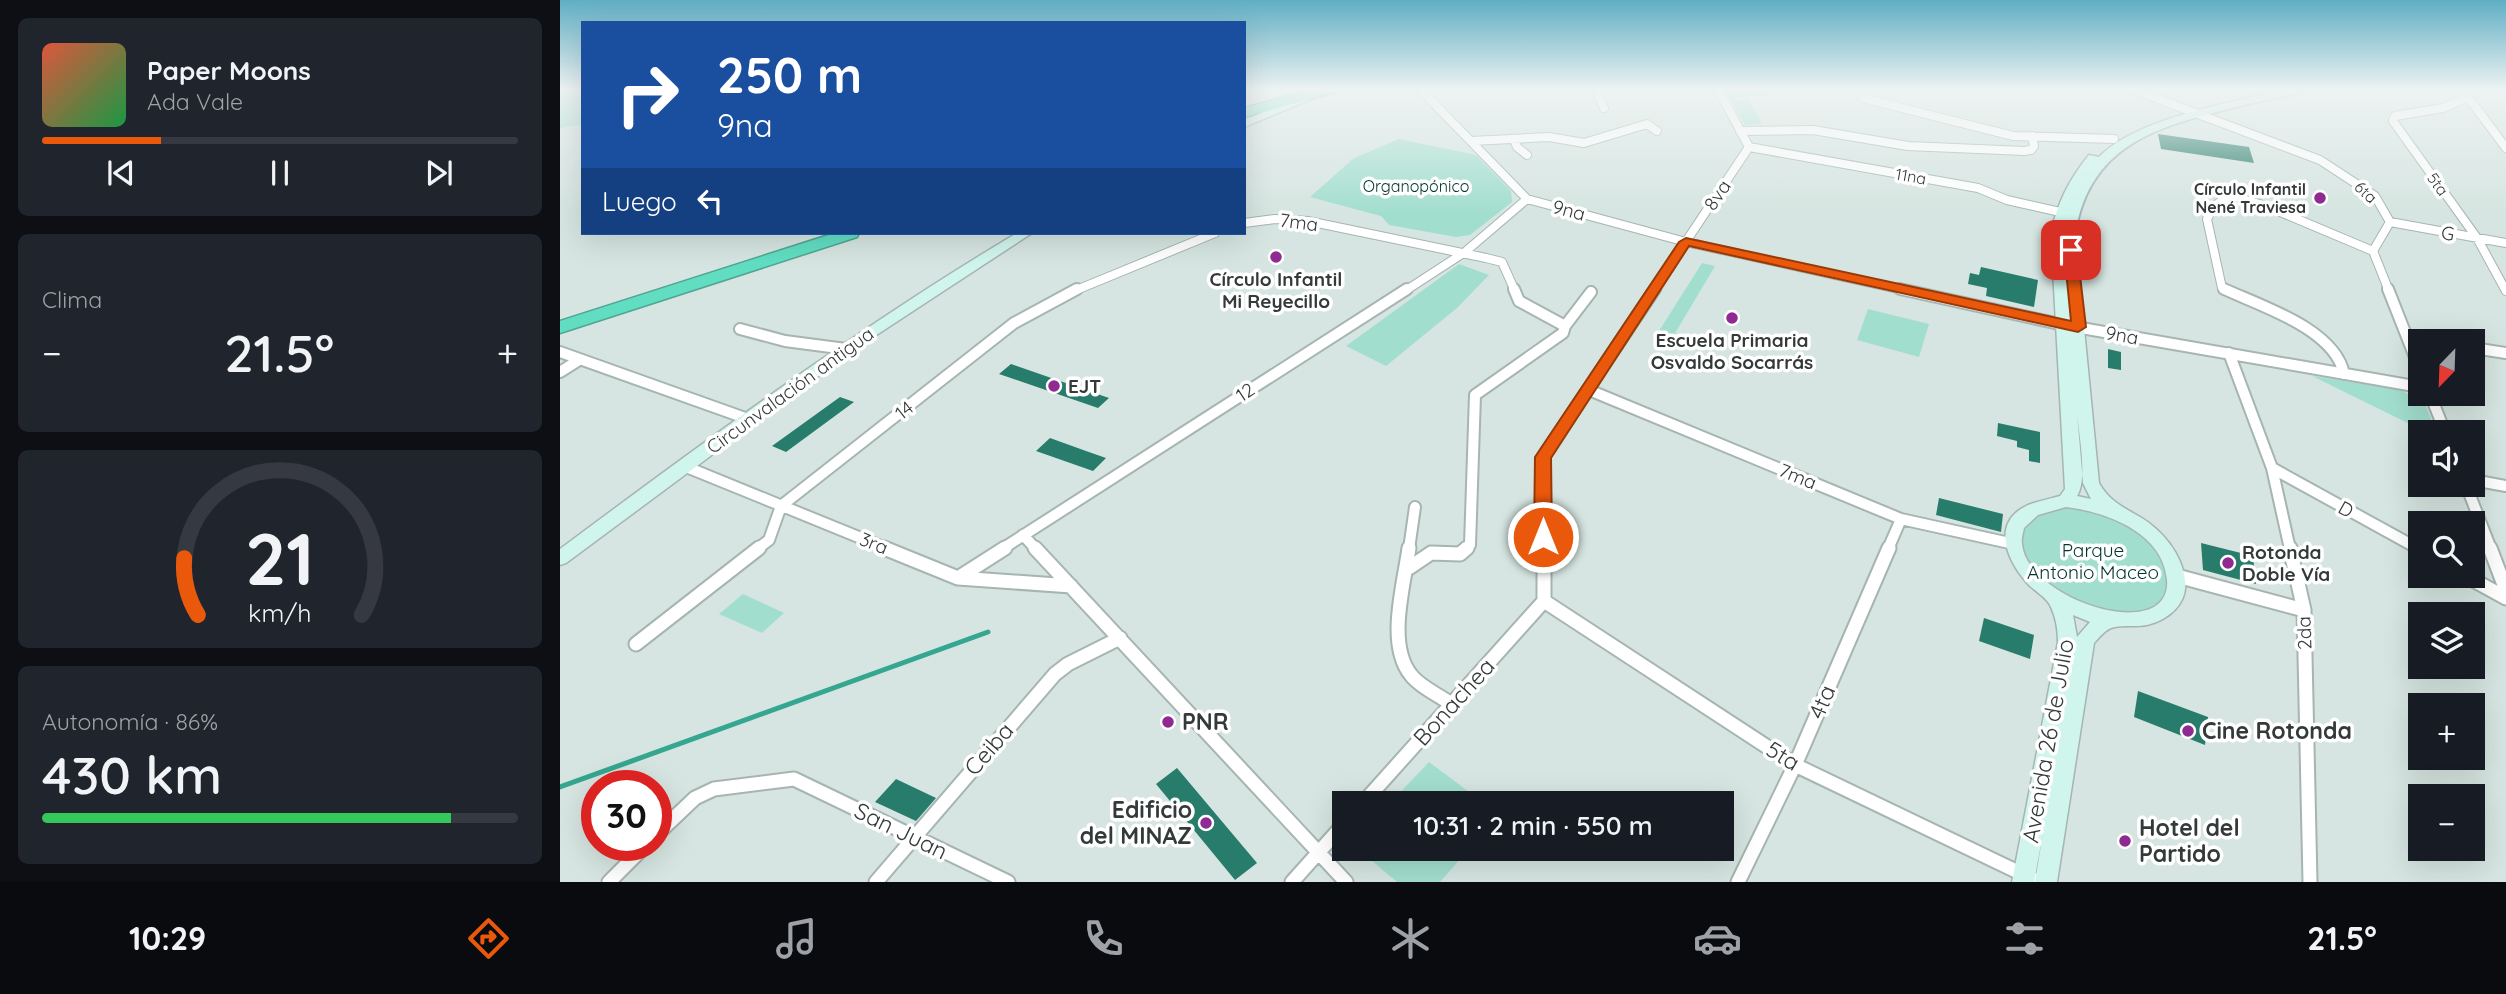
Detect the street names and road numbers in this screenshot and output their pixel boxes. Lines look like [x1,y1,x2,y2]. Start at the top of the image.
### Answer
street label: 11na [1894,163,1928,189]
street label: 5ta [2423,168,2453,200]
street label: 8va [1698,175,1736,215]
street label: 6ta [2351,177,2381,207]
street label: 9na [1550,194,1588,226]
street label: 7ma [1278,208,1320,236]
street label: G [2439,220,2457,246]
street label: 9na [2104,320,2140,350]
street label: Circunvalación antigua [702,321,878,459]
street label: 12 [1231,377,1259,407]
street label: 14 [890,395,918,425]
street label: 7ma [1776,458,1820,494]
street label: D [2334,495,2358,523]
street label: 3ra [856,527,892,559]
street label: 2da [2291,616,2317,650]
street label: Avenida 26 de Julio [2015,637,2080,845]
street label: Bonachea [1407,652,1501,752]
street label: 4ta [1802,681,1842,723]
street label: Ceiba [958,716,1020,781]
street label: 5ta [1761,734,1805,777]
street label: San Juan [850,796,952,865]

